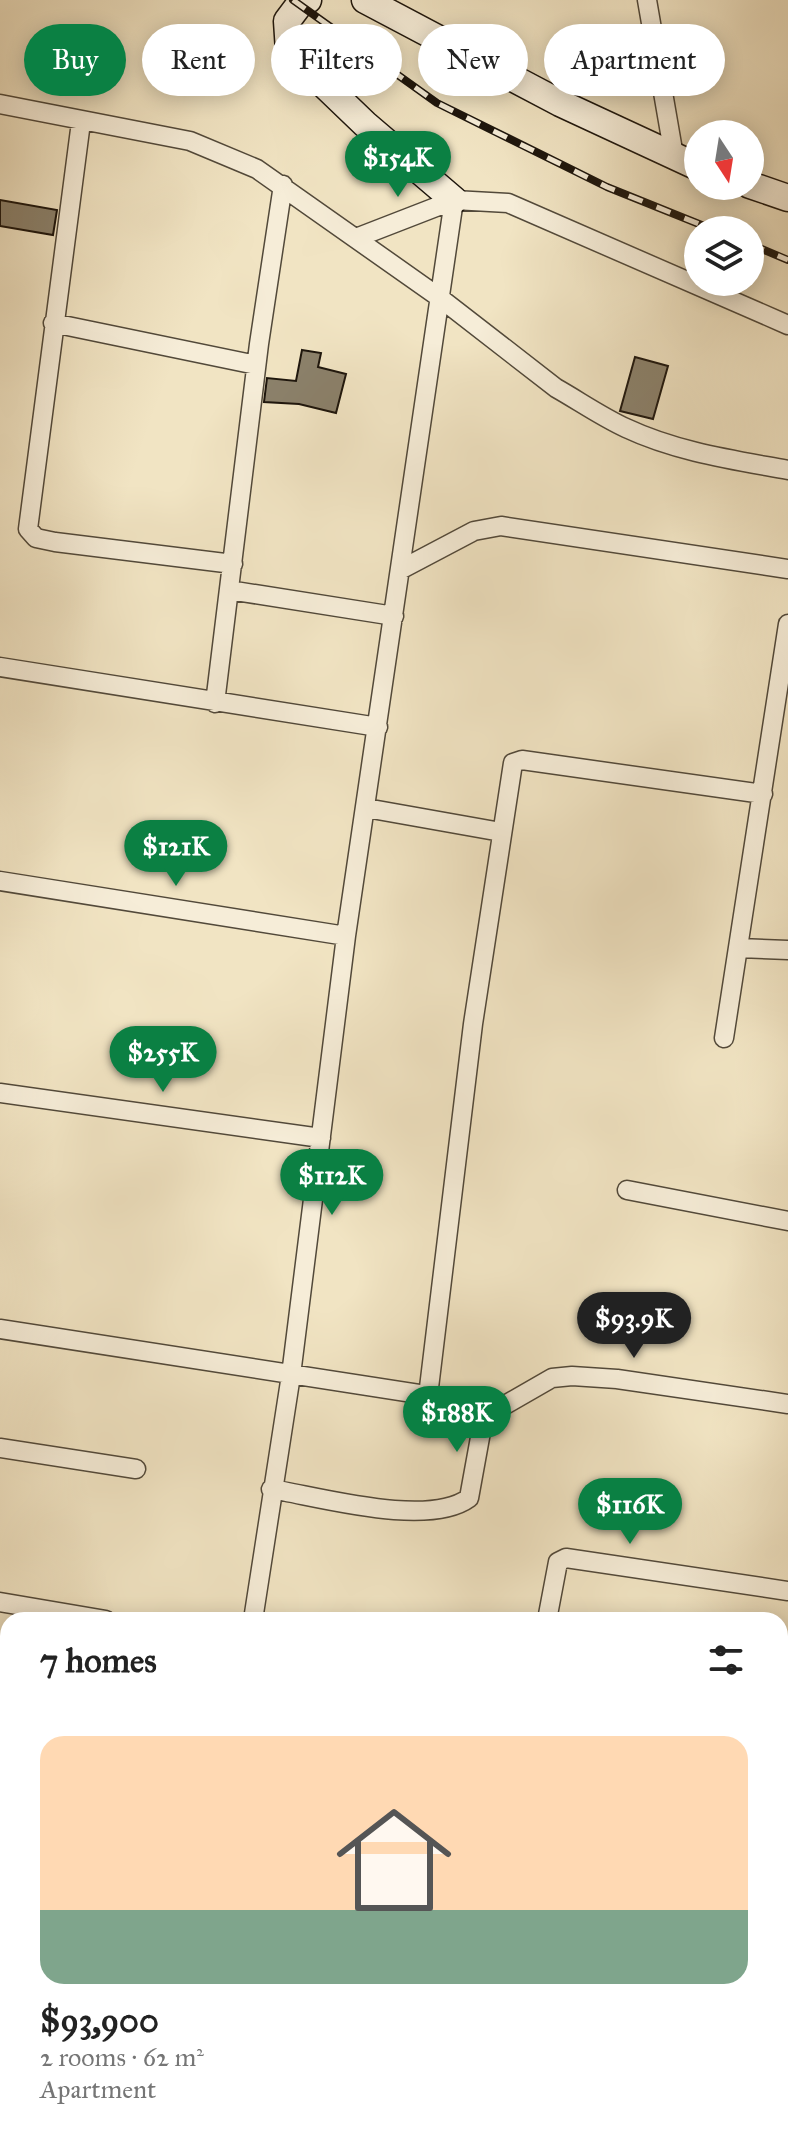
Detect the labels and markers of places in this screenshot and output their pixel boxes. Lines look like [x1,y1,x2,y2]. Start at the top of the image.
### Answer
pin: $154K [342,131,454,199]
pin: $121K [120,820,232,888]
pin: $255K [107,1026,219,1094]
pin: $112K [276,1149,388,1217]
pin: $93.9K [569,1292,699,1360]
pin: $188K [401,1386,513,1454]
pin: $116K [574,1478,686,1546]

